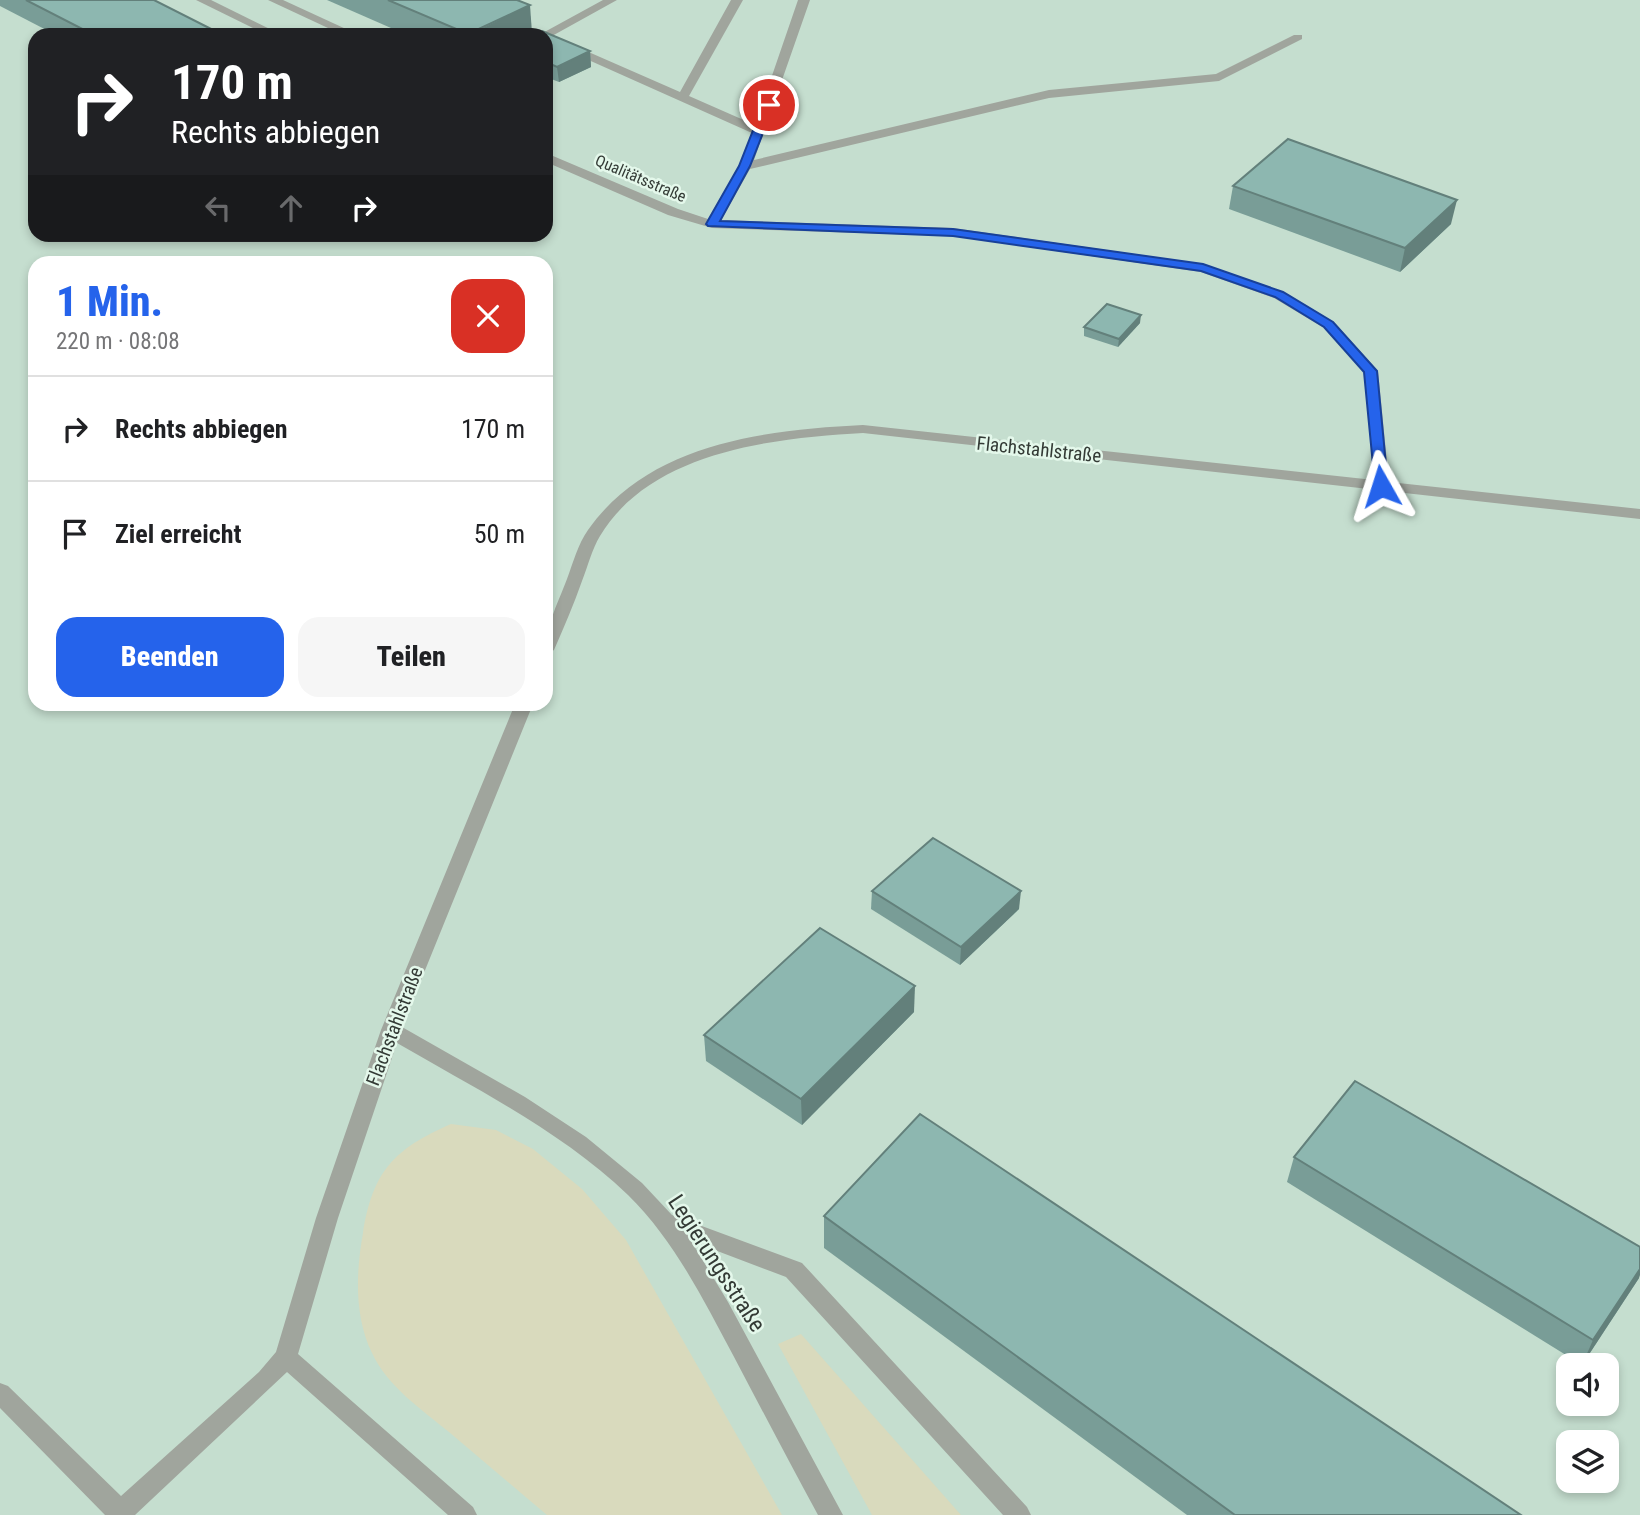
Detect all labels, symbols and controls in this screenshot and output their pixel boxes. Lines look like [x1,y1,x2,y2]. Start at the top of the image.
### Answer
text: 170 m [171,54,293,111]
icon: right [56,56,147,147]
pin [739,75,799,135]
icon: arrive [750,86,788,124]
text: Rechts abbiegen [171,113,380,151]
street label: Qualitätsstraße [592,151,689,206]
icon: left [199,189,237,227]
icon: ahead [272,189,310,227]
icon: right [345,189,383,227]
text: 1 Min. [56,277,163,326]
button: close [451,279,525,353]
text: 220 m · 08:08 [56,328,180,355]
icon: right [56,410,94,448]
text: Rechts abbiegen [115,414,288,444]
text: 170 m [461,414,525,444]
street label: Flachstahlstraße [976,432,1102,467]
position arrow [1344,449,1418,523]
icon: arrive [56,515,94,553]
text: Ziel erreicht [115,519,241,549]
text: 50 m [474,519,525,549]
button: Beenden [56,617,284,697]
button: Teilen [298,617,525,697]
street label: Flachstahlstraße [361,964,428,1089]
street label: Legierungsstraße [662,1190,771,1337]
map controls [1556,1353,1619,1493]
button: sound [1556,1353,1619,1416]
button: layers [1556,1430,1619,1493]

